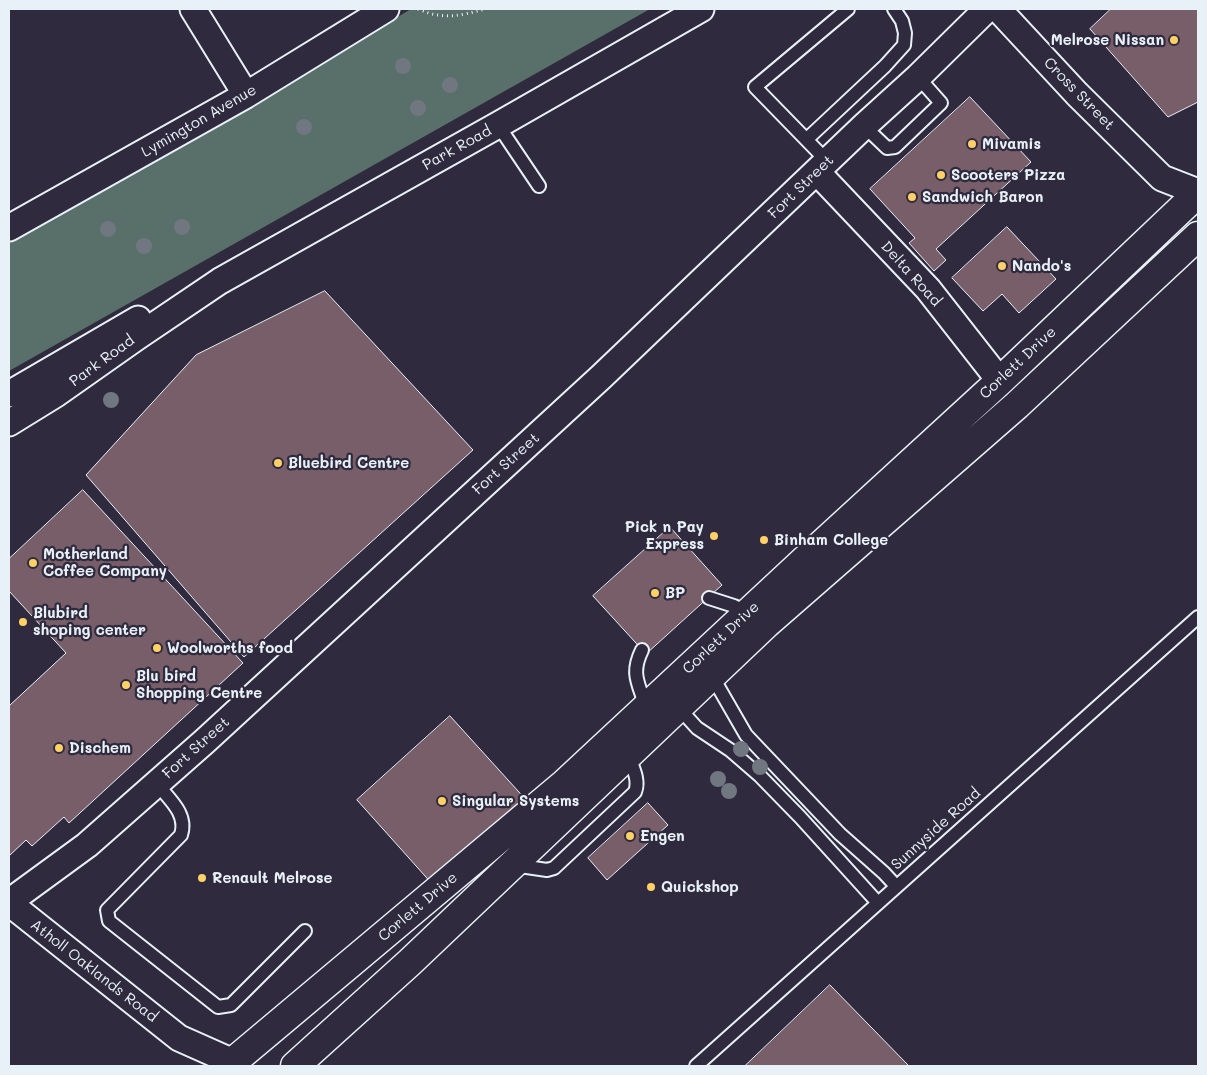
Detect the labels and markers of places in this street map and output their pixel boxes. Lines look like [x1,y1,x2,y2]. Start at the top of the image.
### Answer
place label: Melrose Nissan [1051,31,1164,49]
marker: Melrose Nissan [1168,34,1180,46]
place label: Mivamis [982,135,1041,153]
marker: Mivamis [966,138,978,150]
place label: Scooters Pizza [951,166,1065,184]
marker: Scooters Pizza [935,169,947,181]
place label: Sandwich Baron [922,188,1043,206]
marker: Sandwich Baron [906,191,918,203]
place label: Nando's [1012,257,1071,275]
marker: Nando's [996,260,1008,272]
place label: Bluebird Centre [288,454,409,472]
marker: Bluebird Centre [272,457,284,469]
place label: Pick n Pay Express [625,518,704,553]
marker: Pick n Pay Express [708,530,720,542]
place label: Binham College [774,531,888,549]
marker: Binham College [758,534,770,546]
place label: Motherland Coffee Company [43,545,167,580]
marker: Motherland Coffee Company [27,557,39,569]
place label: BP [665,584,685,602]
marker: BP [649,587,661,599]
place label: Blubird shoping center [33,604,146,639]
marker: Blubird shoping center [17,616,29,628]
place label: Woolworths food [167,639,293,657]
marker: Woolworths food [151,642,163,654]
place label: Blu bird Shopping Centre [136,667,262,702]
marker: Blu bird Shopping Centre [120,679,132,691]
place label: Dischem [69,739,131,757]
marker: Dischem [53,742,65,754]
place label: Singular Systems [452,792,579,810]
marker: Singular Systems [436,795,448,807]
place label: Engen [640,827,685,845]
marker: Engen [624,830,636,842]
place label: Renault Melrose [212,869,332,887]
marker: Renault Melrose [196,872,208,884]
place label: Quickshop [661,878,739,896]
marker: Quickshop [645,881,657,893]

